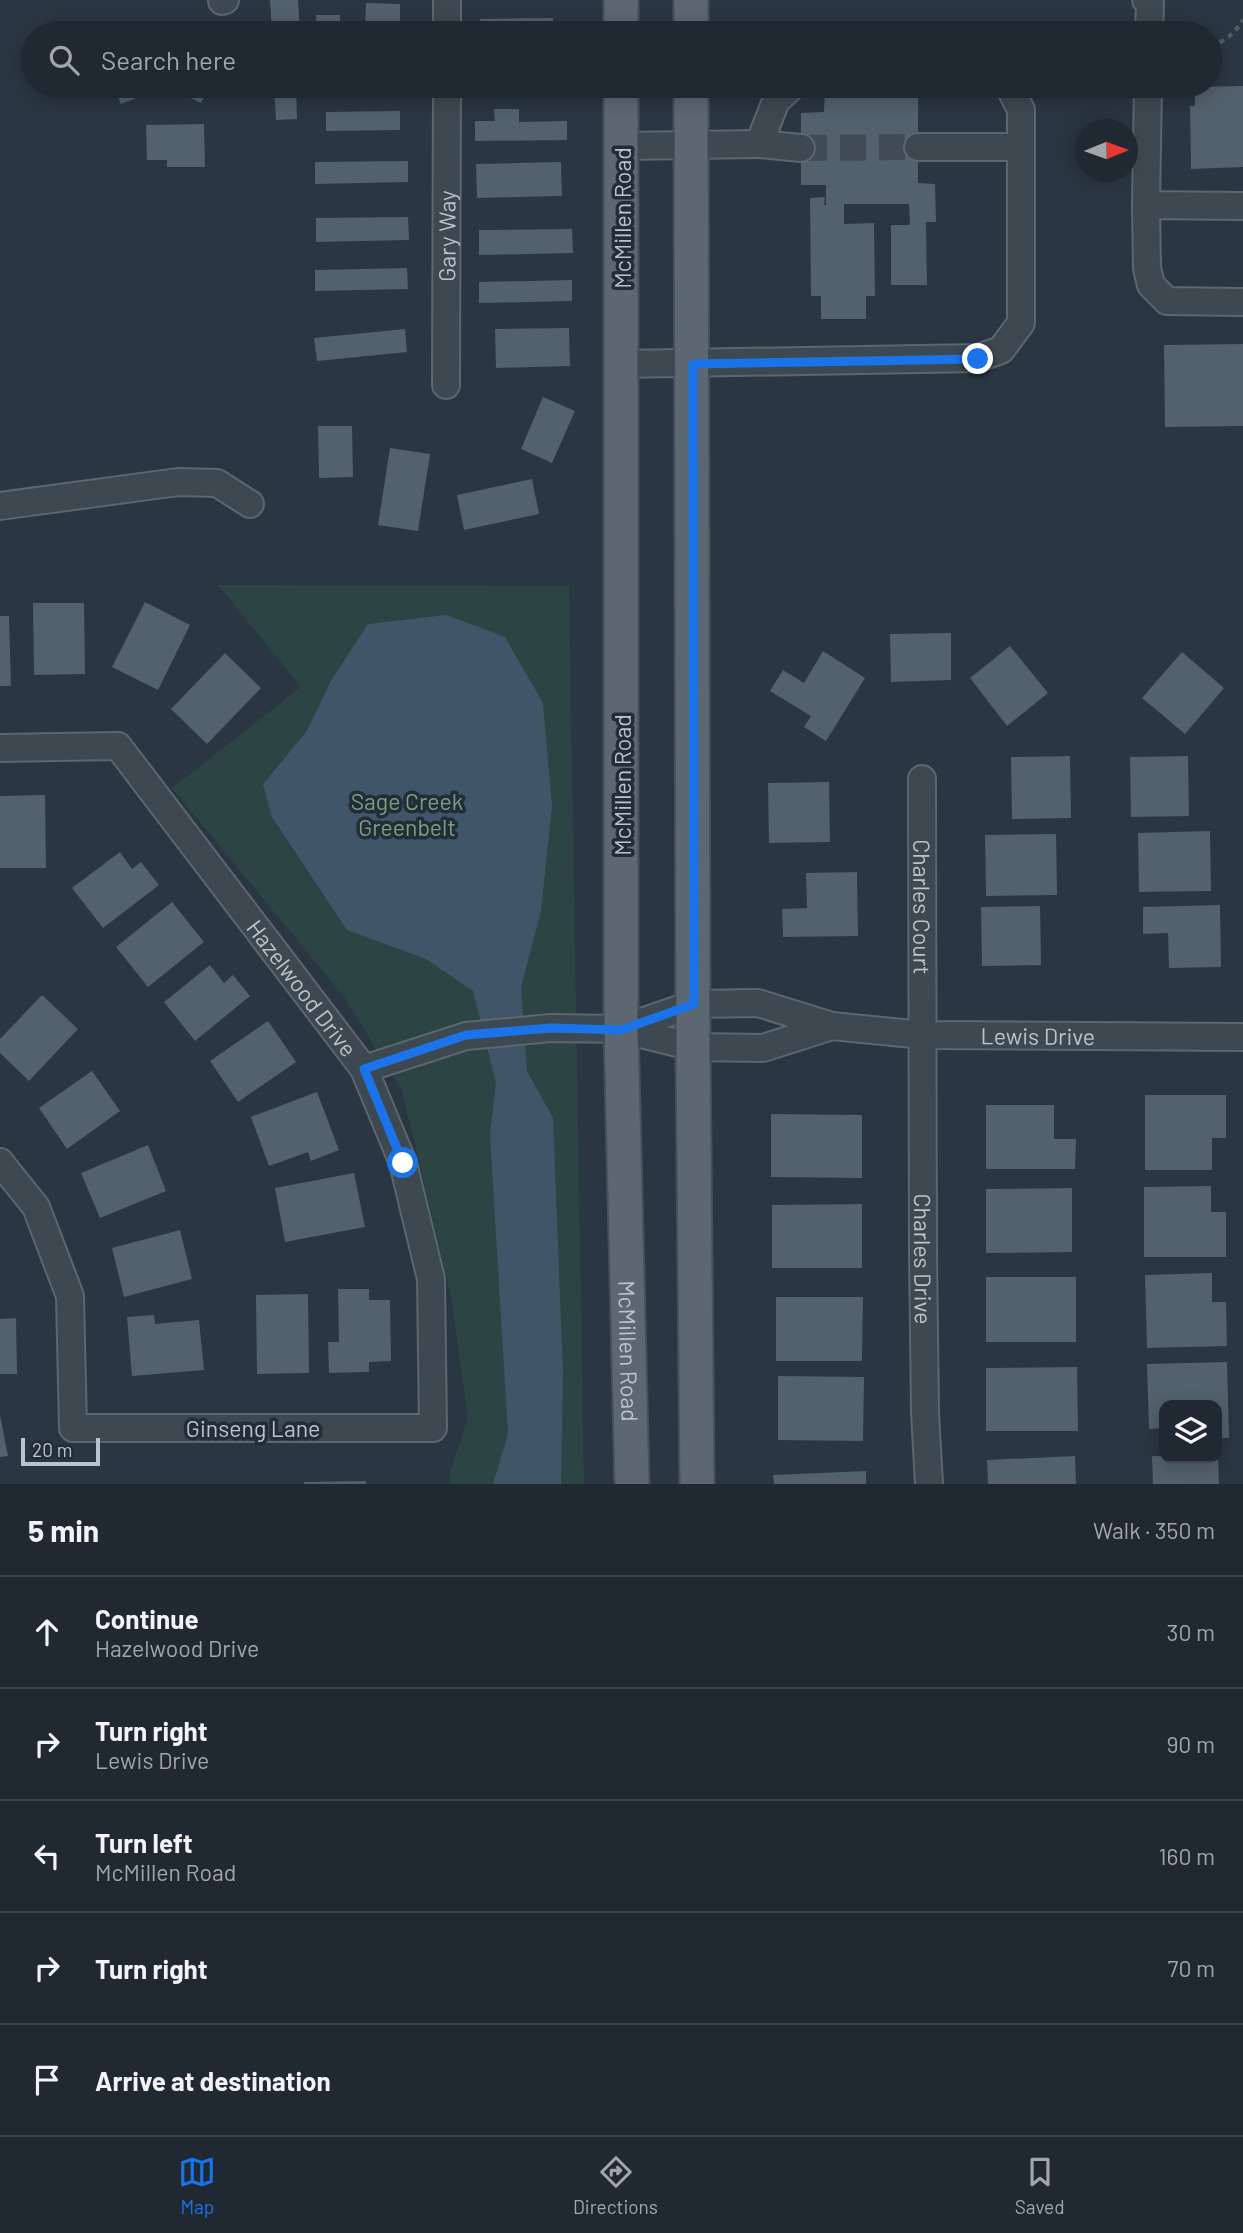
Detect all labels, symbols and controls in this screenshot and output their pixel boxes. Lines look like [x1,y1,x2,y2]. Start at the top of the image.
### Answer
search box [21,21,1222,98]
icon: search [45,41,83,79]
text: Search here [101,44,236,75]
north arrow [1075,119,1138,182]
street label: McMillen Road [608,147,636,289]
street label: Gary Way [432,190,461,282]
route end [962,343,993,374]
street label: McMillen Road [608,714,636,856]
park label: Sage Creek Greenbelt [351,787,463,841]
street label: Charles Court [908,839,936,975]
street label: Hazelwood Drive [241,914,363,1062]
street label: Lewis Drive [981,1021,1095,1050]
route start [387,1147,418,1178]
street label: Charles Drive [909,1194,938,1325]
street label: McMillen Road [613,1280,644,1422]
map controls [1159,1400,1222,1463]
button: layers [1159,1400,1222,1463]
street label: Ginseng Lane [186,1414,320,1442]
scale bar [21,1435,100,1467]
text: 20 m [32,1438,72,1461]
text: 5 min [28,1512,99,1548]
text: Walk · 350 m [1093,1516,1215,1544]
text: Continue [95,1603,199,1634]
icon: ahead [28,1613,66,1651]
text: 30 m [1167,1618,1215,1646]
text: Hazelwood Drive [95,1634,259,1662]
text: Turn right [95,1715,208,1746]
icon: right [28,1725,66,1763]
text: 90 m [1166,1730,1215,1758]
text: Lewis Drive [95,1746,209,1774]
text: Turn left [95,1827,193,1858]
icon: left [28,1837,66,1875]
text: 160 m [1158,1842,1215,1870]
text: McMillen Road [95,1858,236,1886]
icon: right [28,1949,66,1987]
text: Turn right [95,1953,208,1984]
text: 70 m [1168,1954,1215,1982]
icon: arrive [28,2061,66,2099]
text: Arrive at destination [95,2065,331,2096]
tab: Map [178,2153,216,2218]
tab: Directions [573,2153,658,2218]
tab: Saved [1015,2153,1065,2218]

